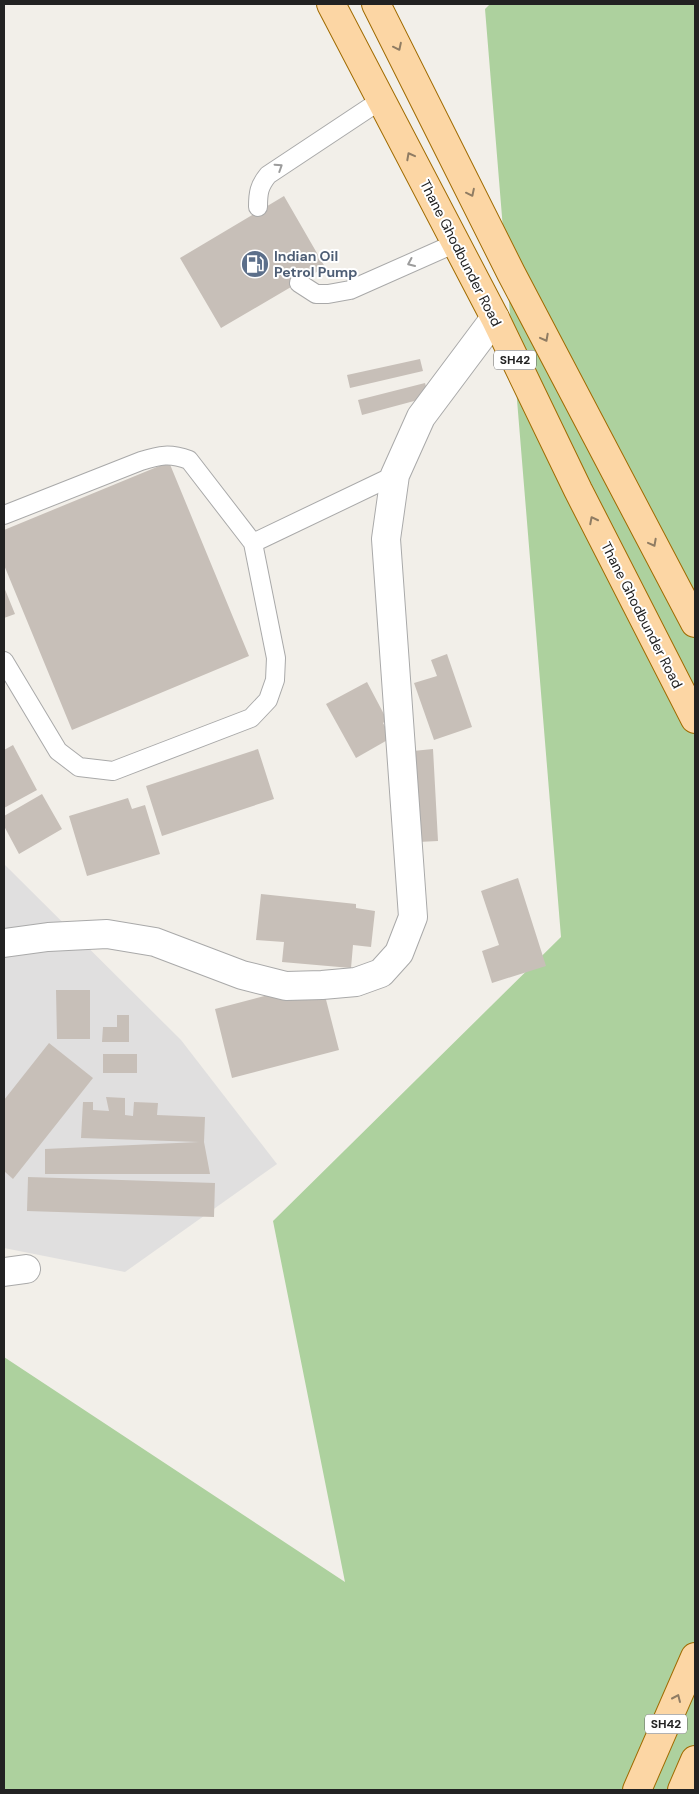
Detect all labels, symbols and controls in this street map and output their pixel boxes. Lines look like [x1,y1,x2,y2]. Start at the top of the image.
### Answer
one-way arrow [392,42,402,51]
one-way arrow [406,152,416,161]
one-way arrow [274,164,283,174]
street label: Thane Ghodbunder Road [416,177,506,329]
one-way arrow [465,188,475,197]
place label: Indian Oil Petrol Pump [274,247,357,281]
fuel station icon: Indian Oil Petrol Pump [240,249,270,279]
one-way arrow [407,257,416,268]
one-way arrow [538,332,548,341]
road number: SH42 [494,350,536,370]
one-way arrow [589,516,599,525]
one-way arrow [647,538,657,547]
street label: Thane Ghodbunder Road [597,539,687,691]
one-way arrow [671,1694,682,1703]
road number: SH42 [645,1715,687,1734]

